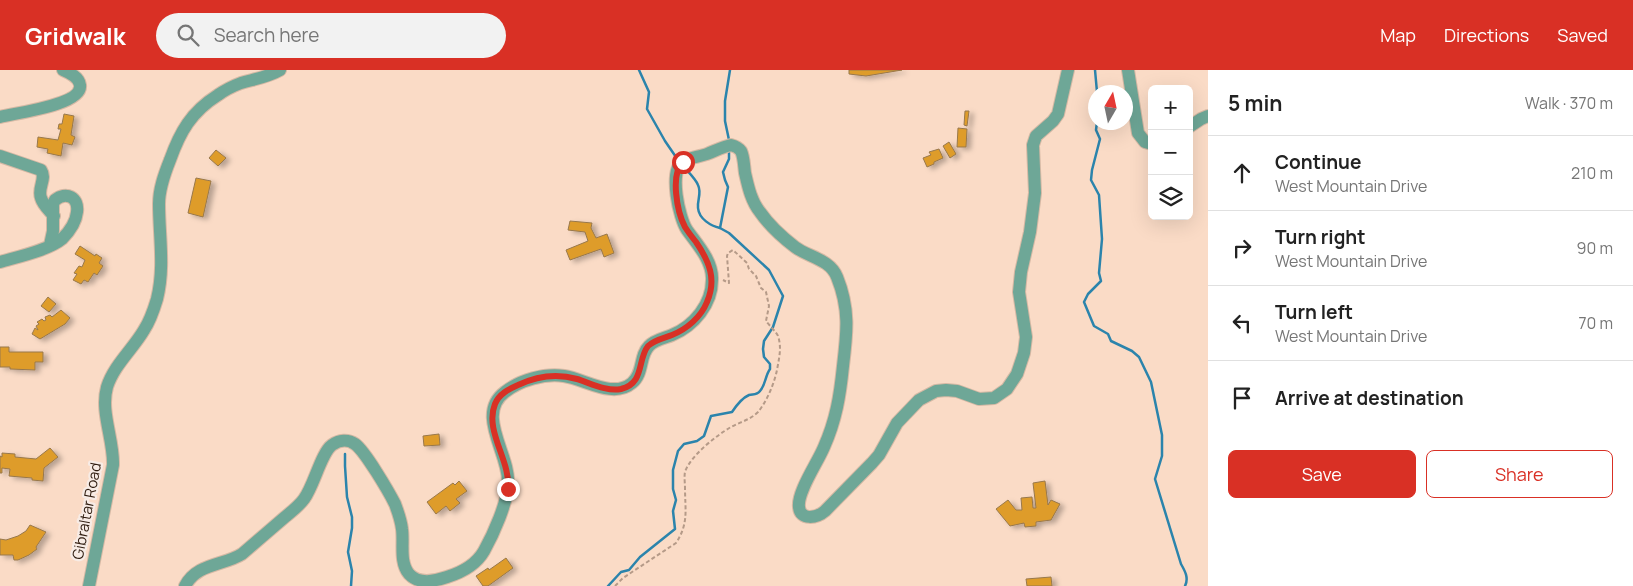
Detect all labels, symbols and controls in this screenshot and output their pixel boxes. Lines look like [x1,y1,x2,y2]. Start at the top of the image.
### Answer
search box [156,13,506,58]
text: Gridwalk [25,19,126,52]
icon: search [174,21,202,49]
text: Search here [214,22,319,48]
text: Map [1380,23,1416,47]
text: Directions [1444,23,1529,47]
text: Saved [1557,23,1608,47]
north arrow [1088,85,1133,130]
map controls [1148,85,1193,220]
button: + [1148,85,1193,130]
text: 5 min [1228,89,1282,117]
text: Walk · 370 m [1525,92,1613,114]
button: − [1148,130,1193,175]
text: Continue [1275,149,1361,175]
route start [672,151,695,174]
icon: ahead [1228,159,1256,187]
text: 210 m [1571,162,1613,184]
button: layers [1148,175,1193,220]
text: West Mountain Drive [1275,175,1427,197]
text: Turn right [1275,224,1365,250]
icon: right [1228,234,1256,262]
text: 90 m [1577,237,1613,259]
text: West Mountain Drive [1275,250,1427,272]
text: Turn left [1275,299,1353,325]
icon: left [1228,309,1256,337]
text: 70 m [1578,312,1613,334]
text: West Mountain Drive [1275,325,1427,347]
icon: arrive [1228,384,1256,412]
text: Arrive at destination [1275,385,1464,411]
button: Save [1228,450,1416,498]
button: Share [1426,450,1613,498]
street label: Gibraltar Road [67,461,106,561]
route end [497,478,520,501]

